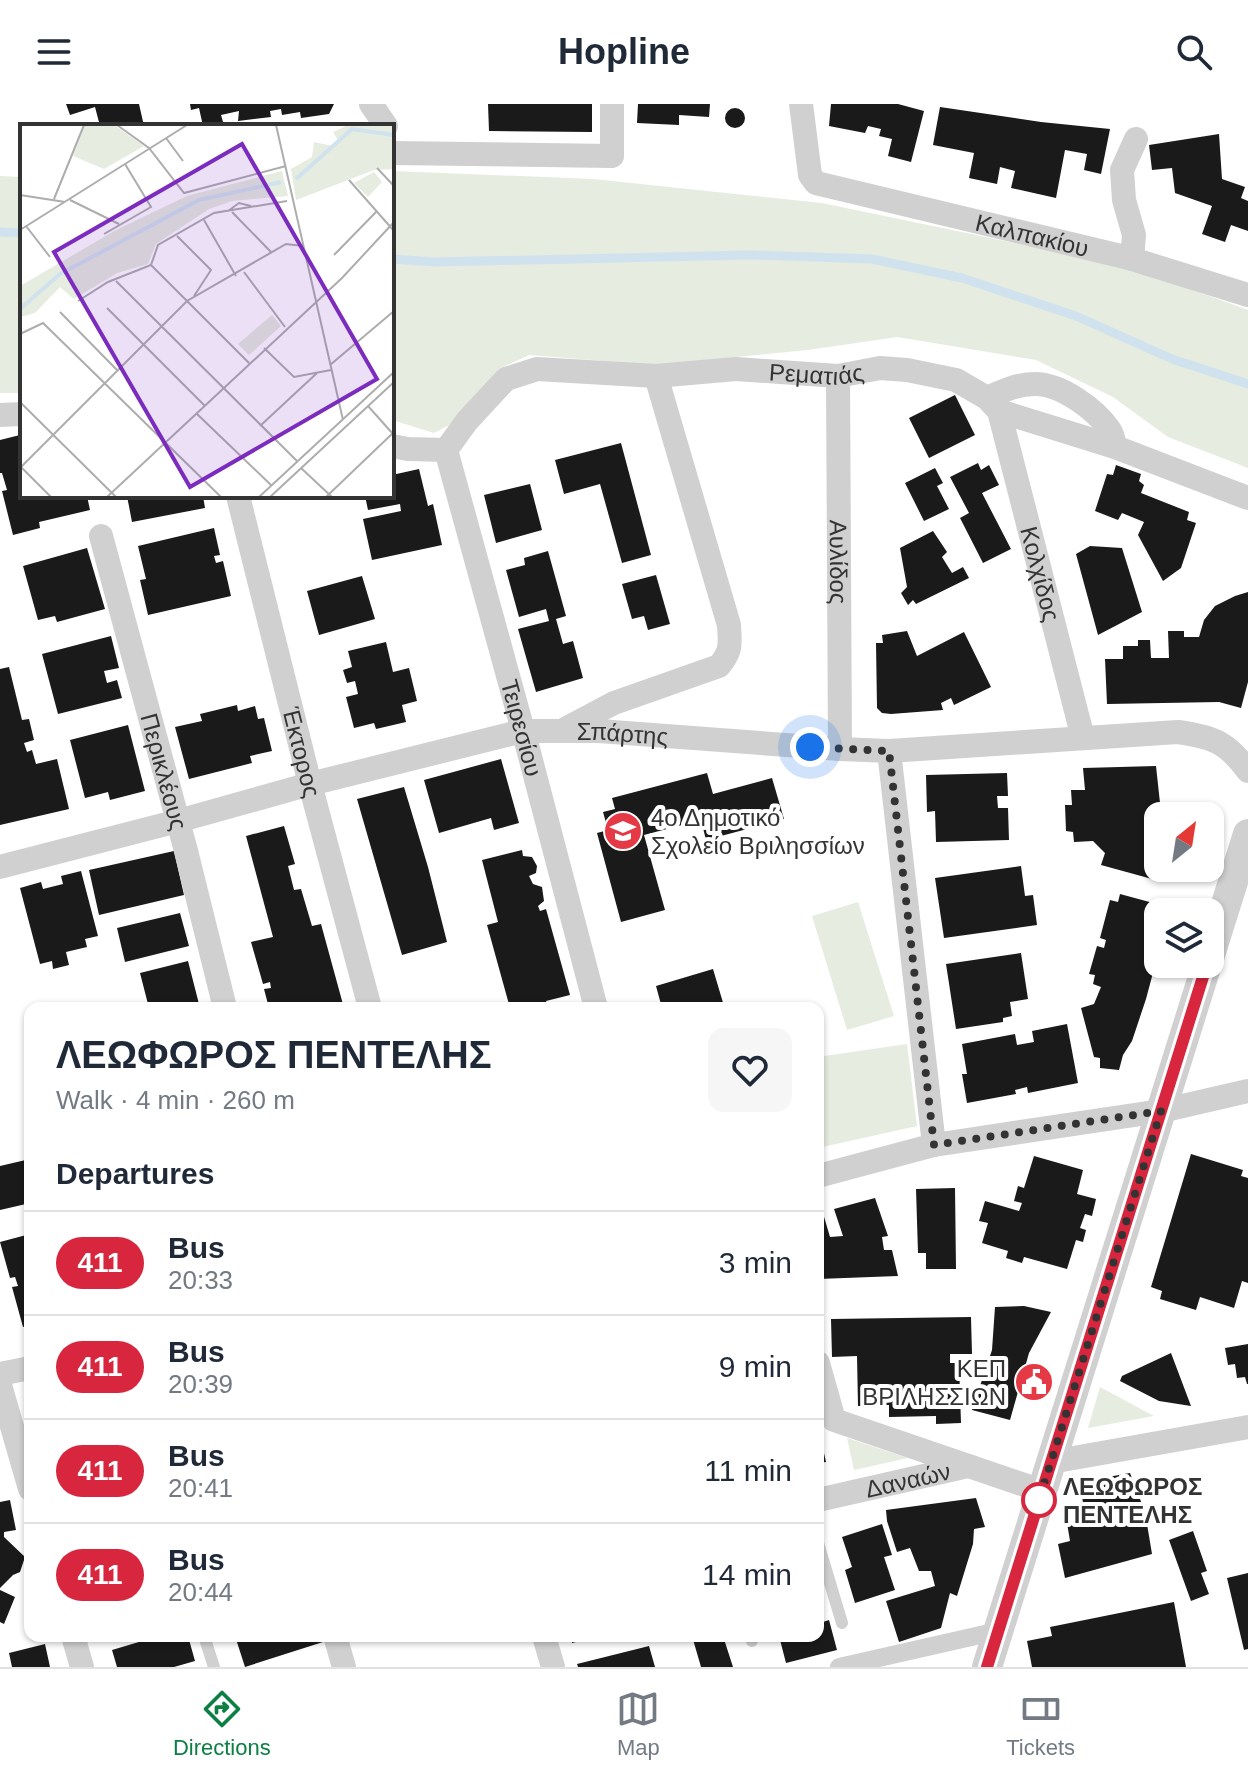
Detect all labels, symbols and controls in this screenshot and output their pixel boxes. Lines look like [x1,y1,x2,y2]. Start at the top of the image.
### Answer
icon: menu [32,30,76,74]
icon: search [1172,30,1216,74]
text: Hopline [558,31,690,72]
inset map [20,124,394,498]
street label: Καλπακίου [973,208,1092,261]
street label: Ρεματιάς [768,358,866,389]
street label: Αυλίδος [825,520,853,604]
street label: Κολχίδος [1016,523,1066,624]
street label: Τειρεσίου [496,676,548,779]
street label: Έκτορος [278,703,326,800]
street label: Περικλέους [136,710,193,833]
street label: Σπάρτης [577,718,669,750]
your location [790,727,830,767]
north arrow [1144,802,1224,882]
map controls [1144,802,1224,978]
place label: 4o Δημοτικό Σχολείο Βριλησσίων [651,804,865,859]
school or university icon: 4o Δημοτικό Σχολείο Βριλησσίων [602,810,644,852]
button: layers [1144,898,1224,978]
button: heart [708,1028,792,1112]
text: ΛΕΩΦΩΡΟΣ ΠΕΝΤΕΛΗΣ [56,1034,491,1076]
text: Walk · 4 min · 260 m [56,1085,295,1115]
text: Departures [56,1157,214,1190]
text: Bus [168,1231,225,1264]
text: 3 min [719,1246,792,1279]
text: 411 [77,1247,123,1278]
text: 20:33 [168,1265,233,1295]
text: Bus [168,1335,225,1368]
text: 9 min [719,1350,792,1383]
text: 411 [77,1351,123,1382]
place label: ΚΕΠ ΒΡΙΛΗΣΣΙΩΝ [862,1355,1006,1410]
public building icon: ΚΕΠ ΒΡΙΛΗΣΣΙΩΝ [1013,1361,1055,1403]
text: 20:39 [168,1369,233,1399]
text: Bus [168,1439,225,1472]
text: 11 min [704,1454,792,1487]
text: 411 [77,1455,123,1486]
street label: Δαναών [863,1457,953,1502]
text: 20:41 [168,1473,233,1503]
place label: ΛΕΩΦΩΡΟΣ ΠΕΝΤΕΛΗΣ [1063,1473,1202,1528]
marker: ΛΕΩΦΩΡΟΣ ΠΕΝΤΕΛΗΣ [1022,1483,1056,1517]
text: Bus [168,1543,225,1576]
text: 14 min [702,1558,792,1591]
text: 411 [77,1559,123,1590]
text: 20:44 [168,1577,233,1607]
tab: Directions [173,1687,271,1761]
tab: Map [616,1687,660,1761]
tab: Tickets [1006,1687,1075,1761]

